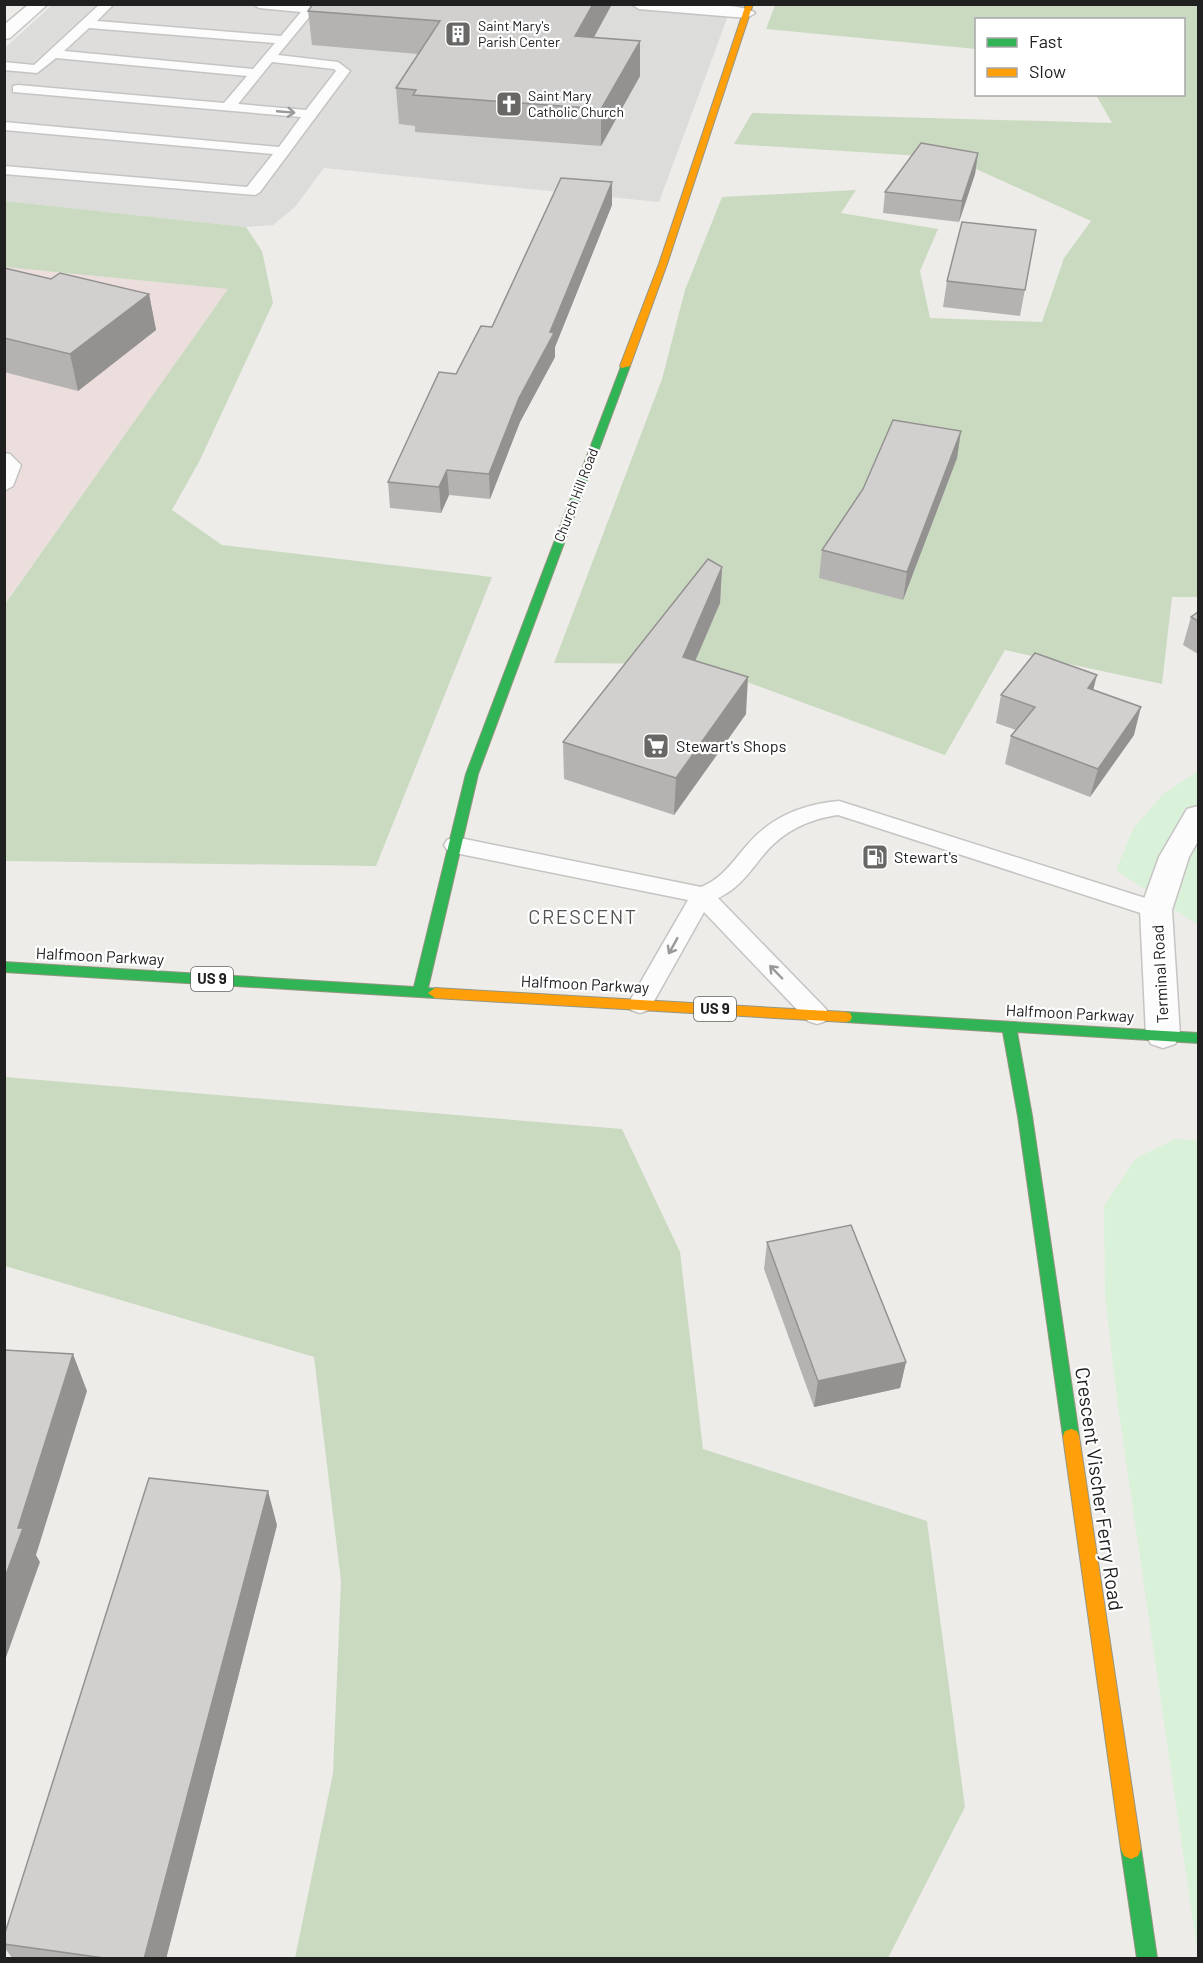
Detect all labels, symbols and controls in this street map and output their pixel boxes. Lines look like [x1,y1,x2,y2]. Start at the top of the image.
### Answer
place label: Saint Mary's Parish Center [478,17,560,50]
legend [975,18,1185,96]
building icon: Saint Mary's Parish Center [443,19,473,49]
text: Fast [1029,30,1063,52]
text: Slow [1029,60,1066,82]
place label: Saint Mary Catholic Church [528,87,624,120]
church icon: Saint Mary Catholic Church [494,89,524,119]
one-way arrow [275,107,295,118]
street label: Church Hill Road [550,446,601,544]
supermarket icon: Stewart's Shops [641,731,671,761]
place label: Stewart's Shops [676,736,786,755]
fuel station icon: Stewart's [860,842,890,872]
place label: Stewart's [894,847,958,866]
district label: CRESCENT [528,904,638,928]
street label: Terminal Road [1147,924,1172,1024]
one-way arrow [667,937,679,954]
street label: Halfmoon Parkway [35,943,165,968]
one-way arrow [769,965,783,980]
road number: US 9 [191,967,233,991]
street label: Halfmoon Parkway [520,971,650,996]
road number: US 9 [694,997,736,1021]
street label: Halfmoon Parkway [1005,1000,1135,1025]
street label: Crescent Vischer Ferry Road [1071,1366,1129,1612]

